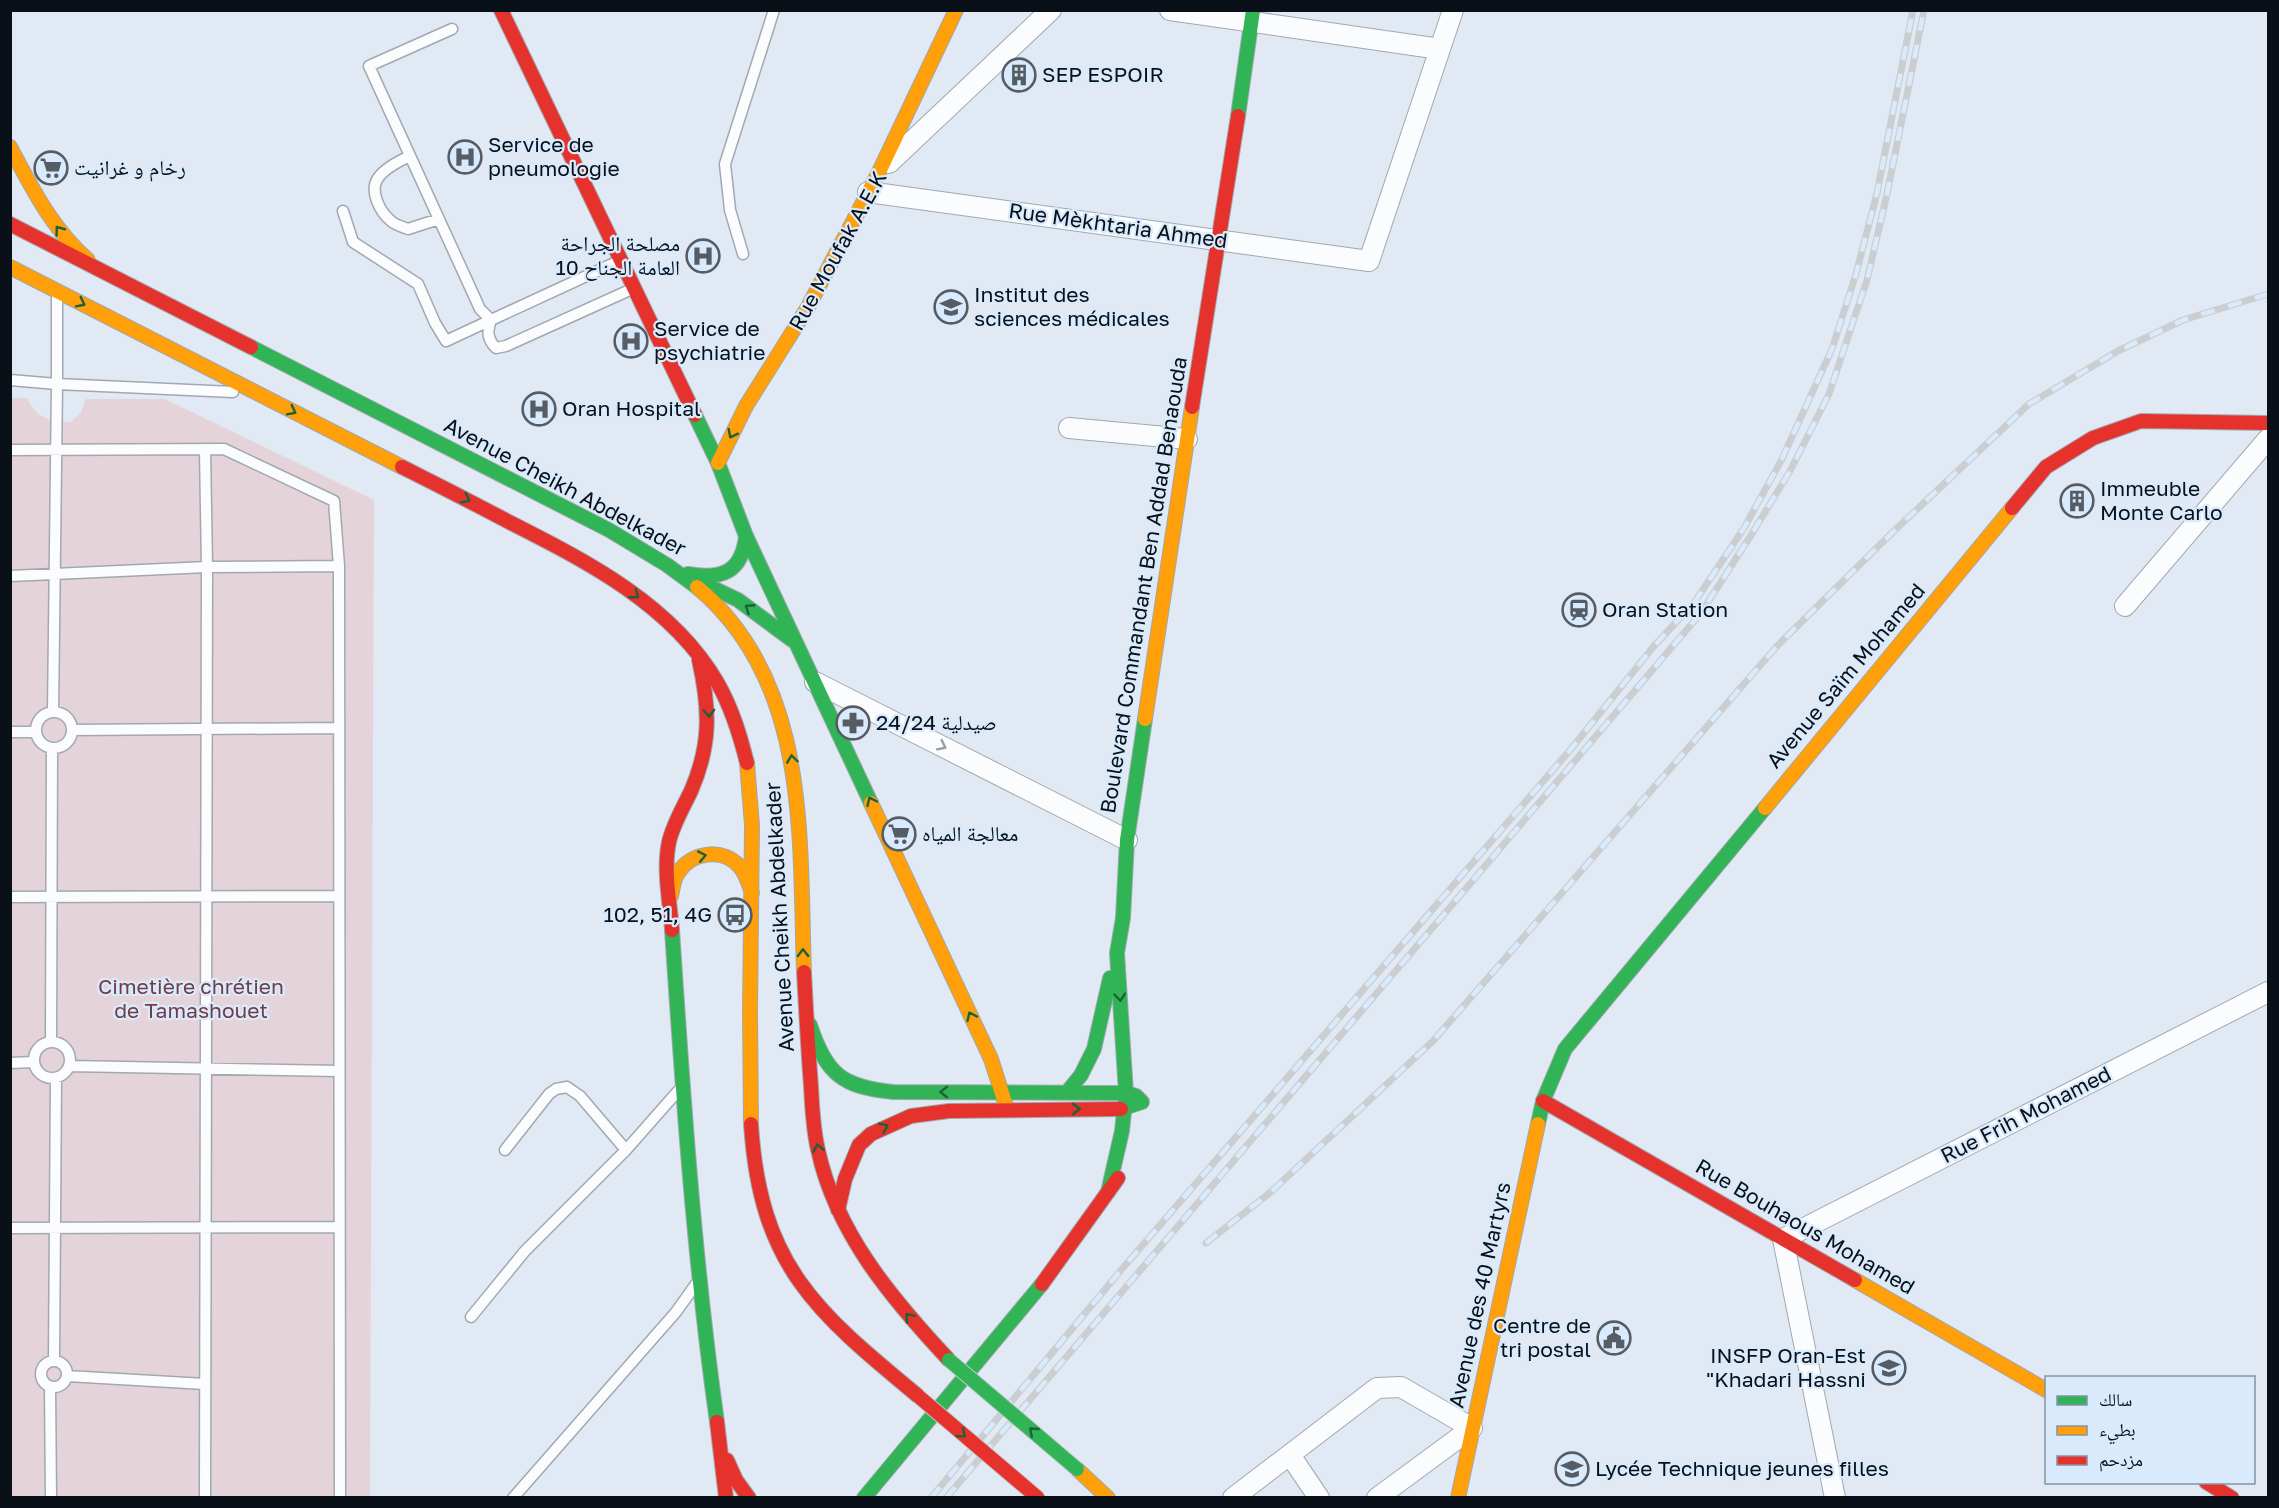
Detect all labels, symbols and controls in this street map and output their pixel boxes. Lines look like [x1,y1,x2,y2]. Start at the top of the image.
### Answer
building icon: SEP ESPOIR [1001,57,1037,93]
place label: SEP ESPOIR [1042,61,1164,87]
place label: Service de pneumologie [488,131,620,181]
hospital icon: Service de pneumologie [447,139,483,175]
supermarket icon: رخام و غرانيت [33,150,69,186]
place label: رخام و غرانيت [74,154,186,182]
street label: Rue Moufak A.E.K [783,166,892,335]
street label: Rue Mèkhtaria Ahmed [1007,197,1229,253]
one-way arrow [56,226,67,237]
place label: مصلحة الجراحة العامة الجناح 10 [556,230,680,281]
hospital icon: مصلحة الجراحة العامة الجناح 10 [685,238,721,274]
place label: Institut des sciences médicales [974,281,1170,331]
school or university icon: Institut des sciences médicales [933,289,969,325]
one-way arrow [75,296,86,307]
place label: Service de psychiatrie [654,315,765,365]
hospital icon: Service de psychiatrie [613,323,649,359]
street label: Boulevard Commandant Ben Addad Benaouda [1094,355,1192,815]
hospital icon: Oran Hospital [521,391,557,427]
place label: Oran Hospital [562,395,701,421]
one-way arrow [286,404,297,415]
street label: Avenue Cheikh Abdelkader [440,411,691,561]
one-way arrow [728,428,740,439]
place label: Immeuble Monte Carlo [2100,475,2223,525]
building icon: Immeuble Monte Carlo [2059,483,2095,519]
one-way arrow [460,492,471,504]
street label: Avenue Saïm Mohamed [1760,578,1930,773]
one-way arrow [629,588,640,599]
station icon: Oran Station [1561,592,1597,628]
place label: Oran Station [1602,596,1728,622]
one-way arrow [745,603,755,615]
pharmacy icon: صيدلية 24/24 [835,705,871,741]
one-way arrow [702,708,715,717]
place label: صيدلية 24/24 [876,709,997,735]
one-way arrow [936,739,947,751]
one-way arrow [786,754,798,764]
street label: Avenue Cheikh Abdelkader [759,782,799,1053]
one-way arrow [866,797,878,808]
supermarket icon: معالجة المياه [881,816,917,852]
place label: معالجة المياه [922,820,1018,846]
one-way arrow [697,850,707,863]
bus stop icon: 102, 51, 4G [717,897,753,933]
place label: 102, 51, 4G [604,901,712,927]
one-way arrow [797,949,809,958]
park label: Cimetière chrétien de Tamashouet [98,973,284,1023]
one-way arrow [1113,992,1126,1001]
one-way arrow [967,1011,979,1022]
street label: Rue Frih Mohamed [1936,1060,2115,1168]
one-way arrow [940,1086,949,1098]
one-way arrow [1072,1103,1081,1115]
one-way arrow [878,1123,888,1134]
one-way arrow [812,1143,825,1153]
street label: Rue Bouhaous Mohamed [1691,1153,1920,1300]
street label: Avenue des 40 Martyrs [1442,1179,1516,1410]
place label: Centre de tri postal [1493,1312,1591,1362]
one-way arrow [905,1313,916,1324]
public building icon: Centre de tri postal [1596,1320,1632,1356]
place label: INSFP Oran-Est "Khadari Hassni [1706,1342,1866,1392]
school or university icon: INSFP Oran-Est "Khadari Hassni [1871,1350,1907,1386]
legend [2045,1376,2255,1484]
text: سالك [2099,1388,2132,1410]
text: بطيء [2099,1418,2136,1445]
one-way arrow [955,1427,966,1438]
one-way arrow [1029,1427,1040,1438]
text: مزدحم [2099,1448,2143,1472]
school or university icon: Lycée Technique jeunes filles [1554,1451,1590,1487]
place label: Lycée Technique jeunes filles [1595,1455,1889,1481]

